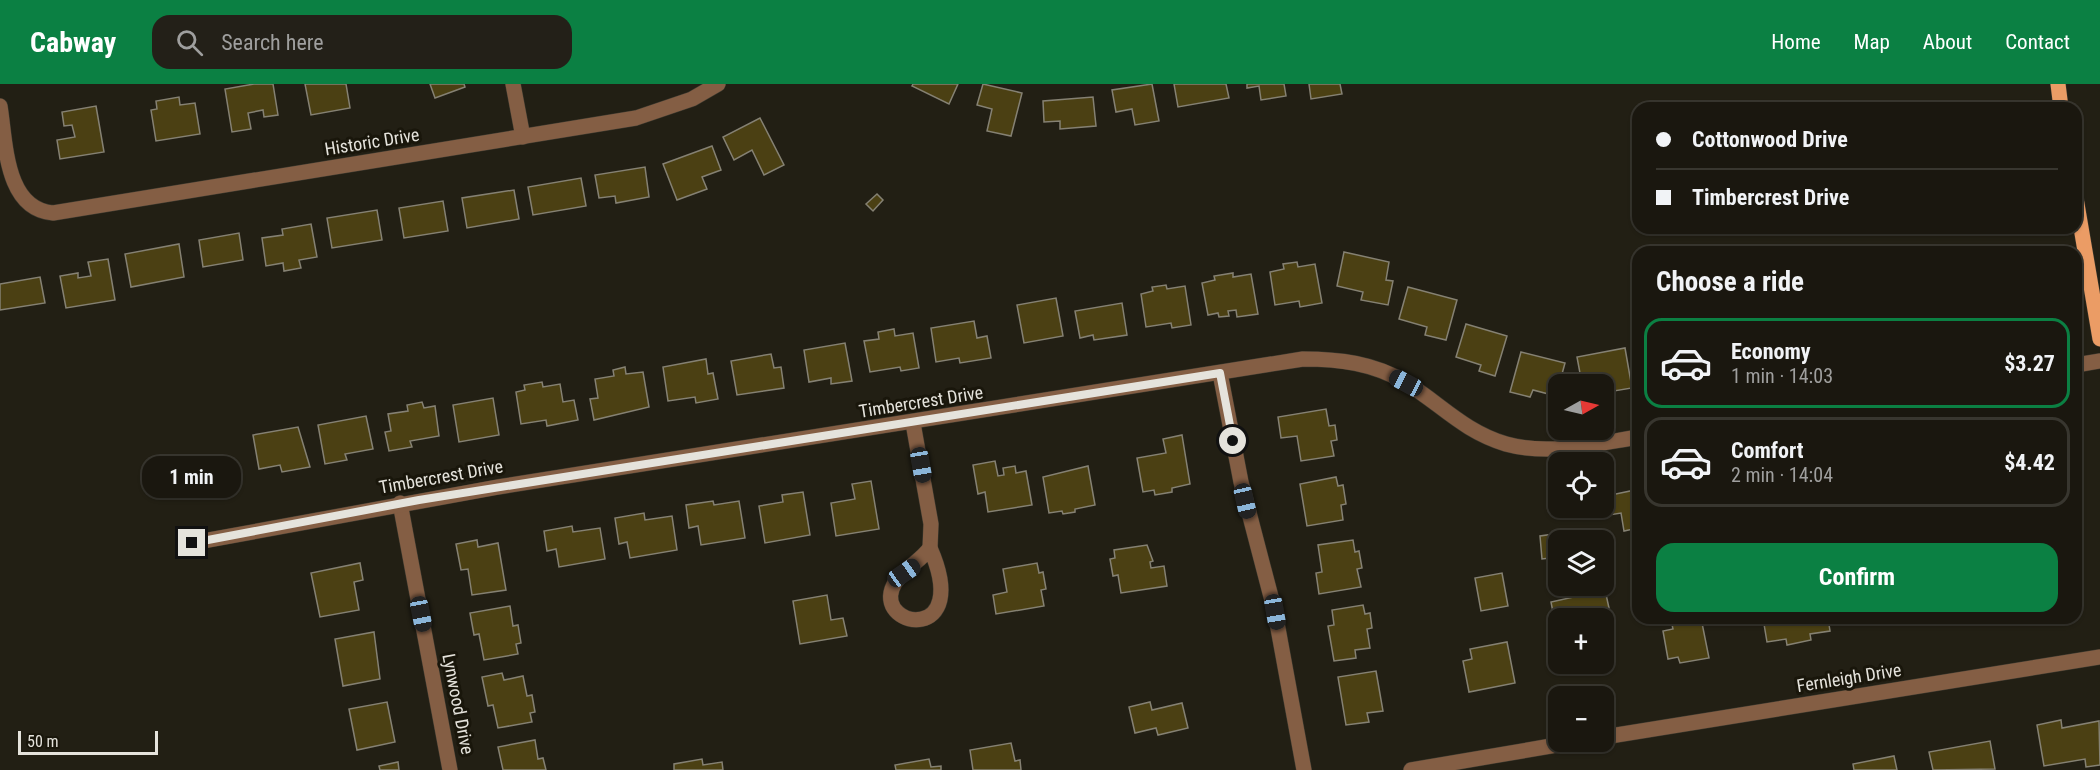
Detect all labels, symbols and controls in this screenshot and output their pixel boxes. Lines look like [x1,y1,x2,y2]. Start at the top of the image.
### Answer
search box [152,15,572,69]
text: Cabway [30,26,116,59]
icon: search [173,26,206,59]
text: Search here [221,30,324,55]
text: Home [1771,30,1821,54]
text: Map [1854,30,1890,54]
text: About [1923,30,1972,54]
text: Contact [2005,30,2070,54]
street label: Historic Drive [323,124,421,159]
text: Cottonwood Drive [1692,127,1848,152]
text: Timbercrest Drive [1692,185,1849,210]
text: Choose a ride [1656,266,1804,298]
icon: car [1659,336,1713,390]
text: Economy [1731,339,1811,364]
text: $3.27 [2004,351,2055,376]
text: 1 min · 14:03 [1731,364,1833,388]
car [1386,367,1426,399]
north arrow [1548,374,1614,440]
map controls [1548,374,1614,752]
street label: Timbercrest Drive [857,381,984,422]
route start [1219,427,1246,454]
icon: car [1659,435,1713,489]
text: Comfort [1731,438,1804,463]
car [909,446,933,484]
text: $4.42 [2004,450,2055,475]
button: locate [1548,452,1614,518]
street label: Timbercrest Drive [377,455,504,498]
callout: 1 min [142,456,242,498]
text: 2 min · 14:04 [1731,463,1833,487]
text: 1 min [169,465,214,489]
car [1232,481,1258,521]
route end [178,529,205,556]
button: layers [1548,530,1614,596]
button: Confirm [1656,543,2058,612]
car [884,555,924,591]
car [1263,593,1287,631]
car [409,595,433,633]
button: + [1548,608,1614,674]
street label: Lynwood Drive [438,652,479,756]
street label: Fernleigh Drive [1795,659,1903,696]
button: − [1548,686,1614,752]
scale bar [18,728,158,756]
text: 50 m [27,732,59,751]

